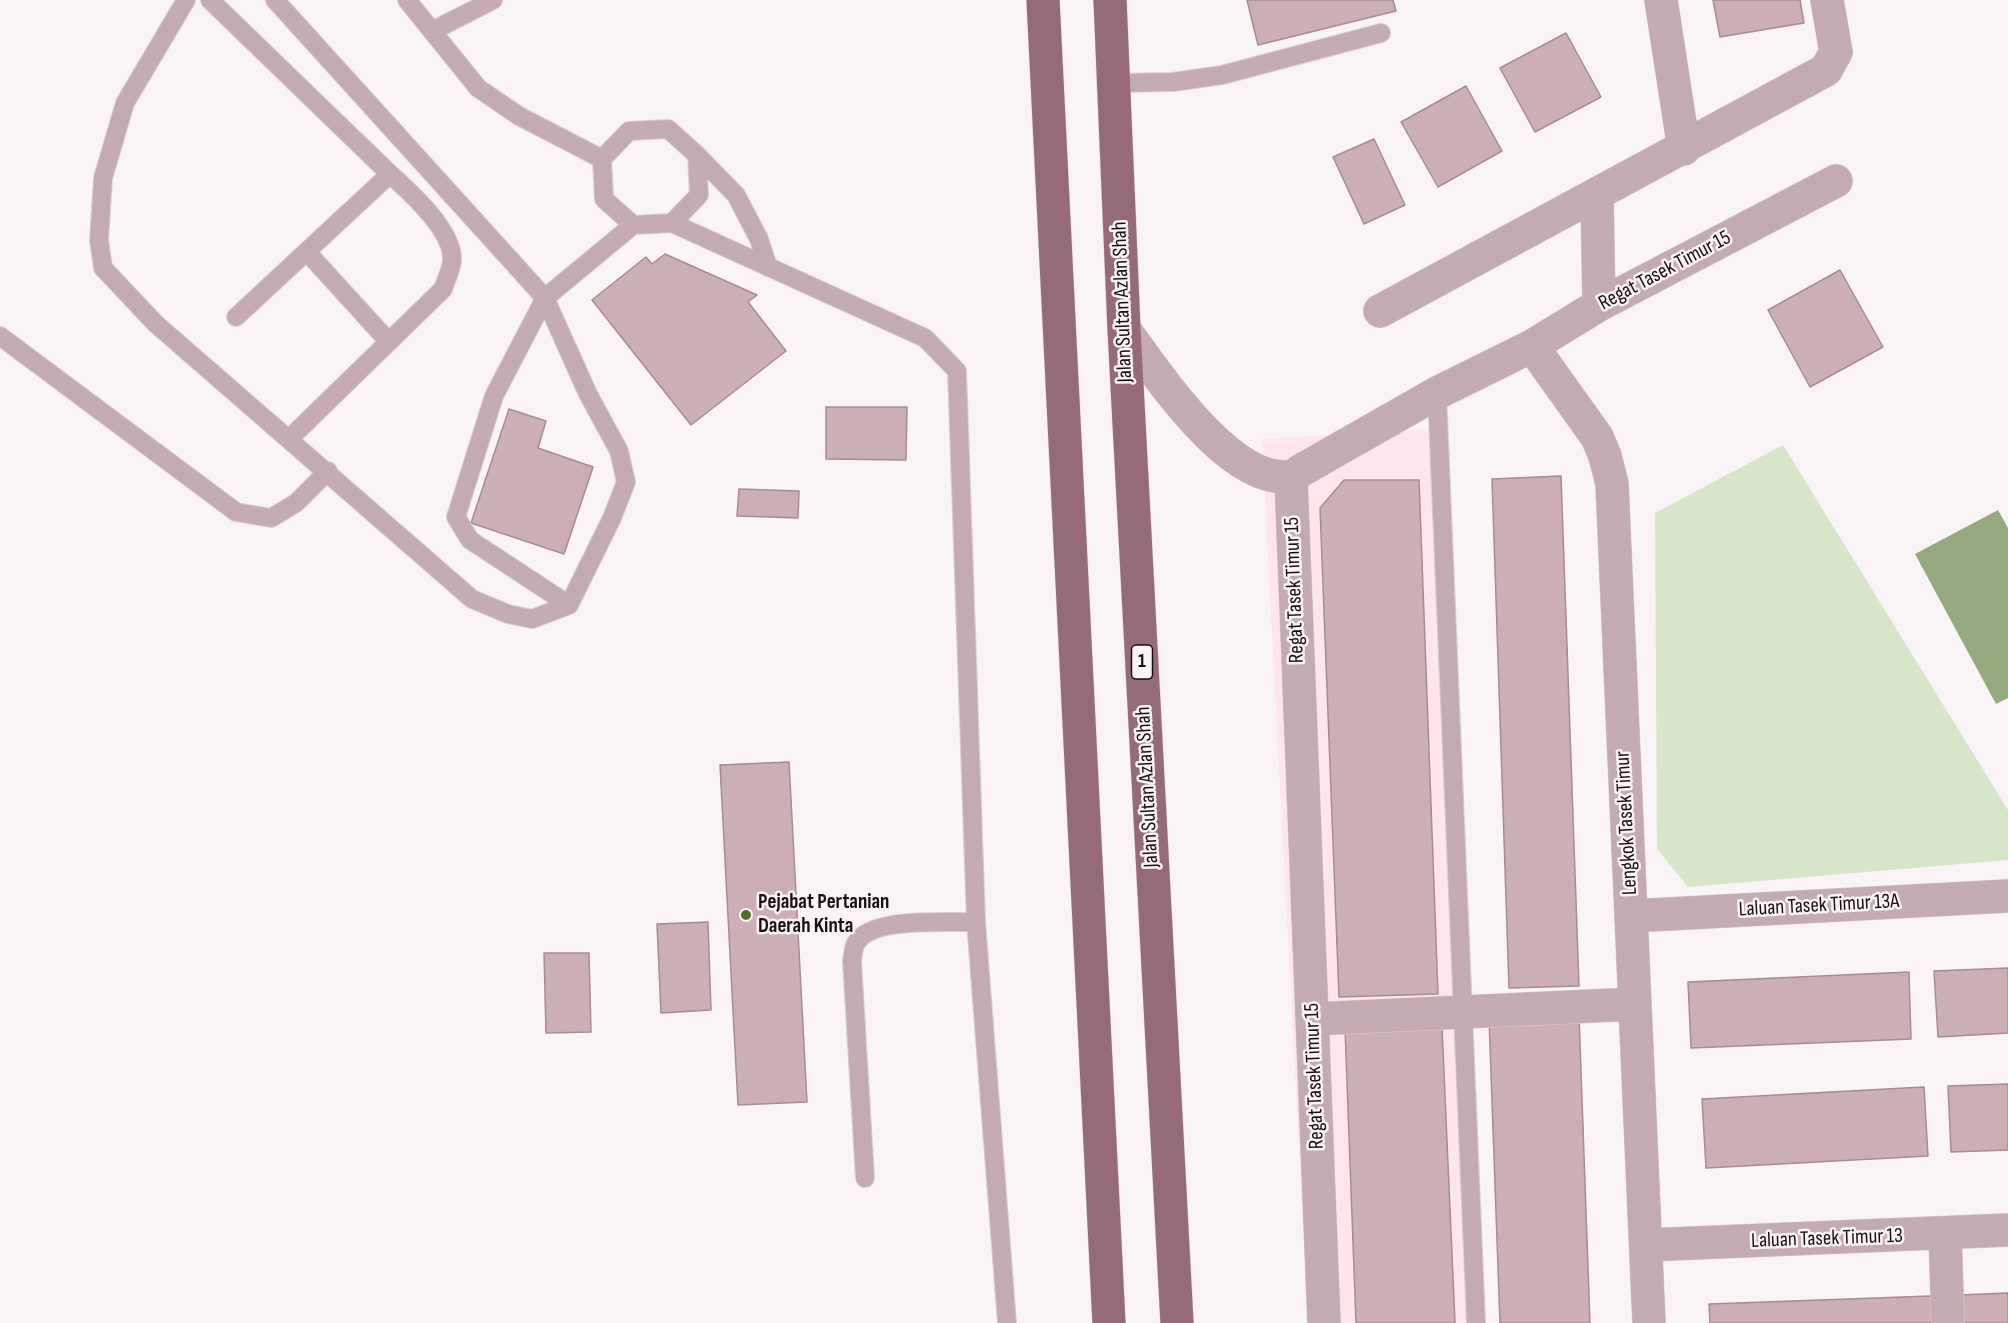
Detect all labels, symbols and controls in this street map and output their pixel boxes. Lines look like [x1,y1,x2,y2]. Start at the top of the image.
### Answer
street label: Jalan Sultan Azlan Shah [1108,221,1138,383]
street label: Regat Tasek Timur 15 [1595,226,1735,316]
street label: Regat Tasek Timur 15 [1280,516,1310,664]
road number: 1 [1132,645,1152,679]
street label: Jalan Sultan Azlan Shah [1131,706,1165,868]
street label: Lengkok Tasek Timur [1611,750,1643,896]
street label: Laluan Tasek Timur 13A [1738,889,1900,923]
place label: Pejabat Pertanian Daerah Kinta [758,890,889,940]
marker: Pejabat Pertanian Daerah Kinta [739,908,753,922]
street label: Regat Tasek Timur 15 [1300,1002,1330,1150]
street label: Laluan Tasek Timur 13 [1751,1224,1903,1254]

